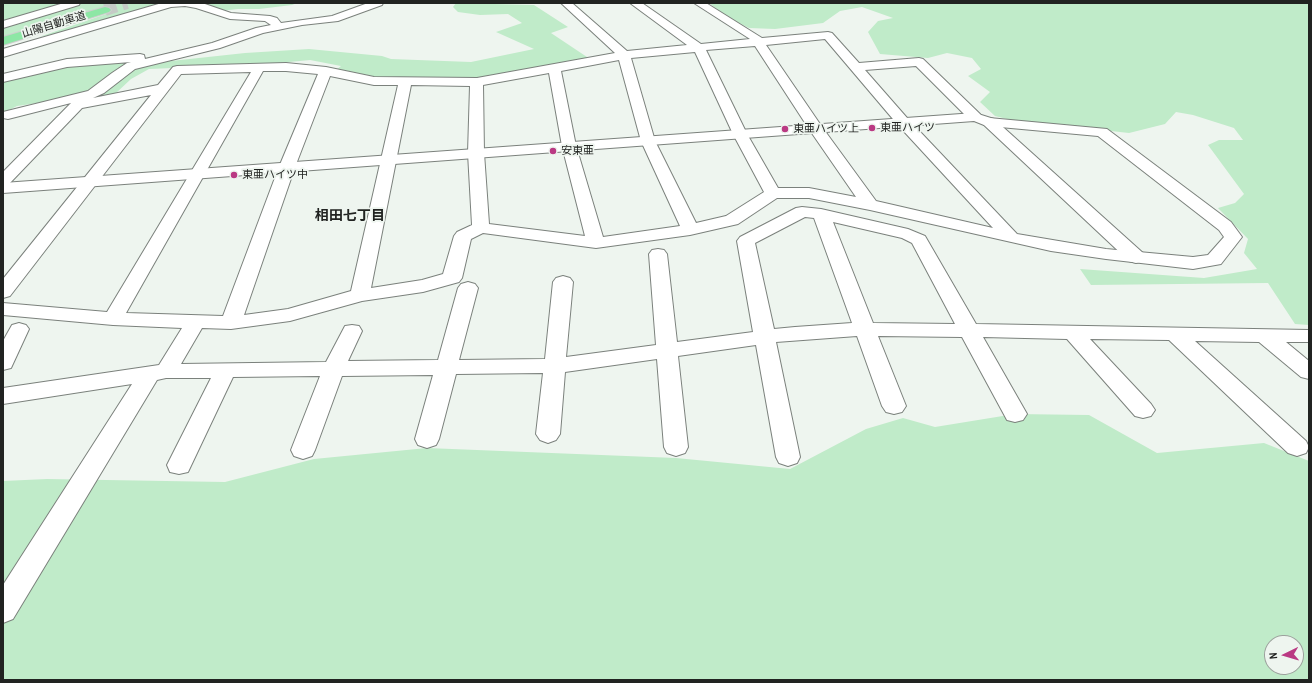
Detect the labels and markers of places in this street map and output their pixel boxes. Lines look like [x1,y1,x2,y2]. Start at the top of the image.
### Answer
place label: 東亜ハイツ [880,121,935,135]
place label: 東亜ハイツ上 [793,122,859,136]
marker: 東亜ハイツ [867,123,877,133]
marker: 東亜ハイツ上 [780,124,790,134]
place label: 安東亜 [561,144,594,158]
marker: 安東亜 [548,146,558,156]
place label: 東亜ハイツ中 [242,168,308,182]
marker: 東亜ハイツ中 [229,170,239,180]

